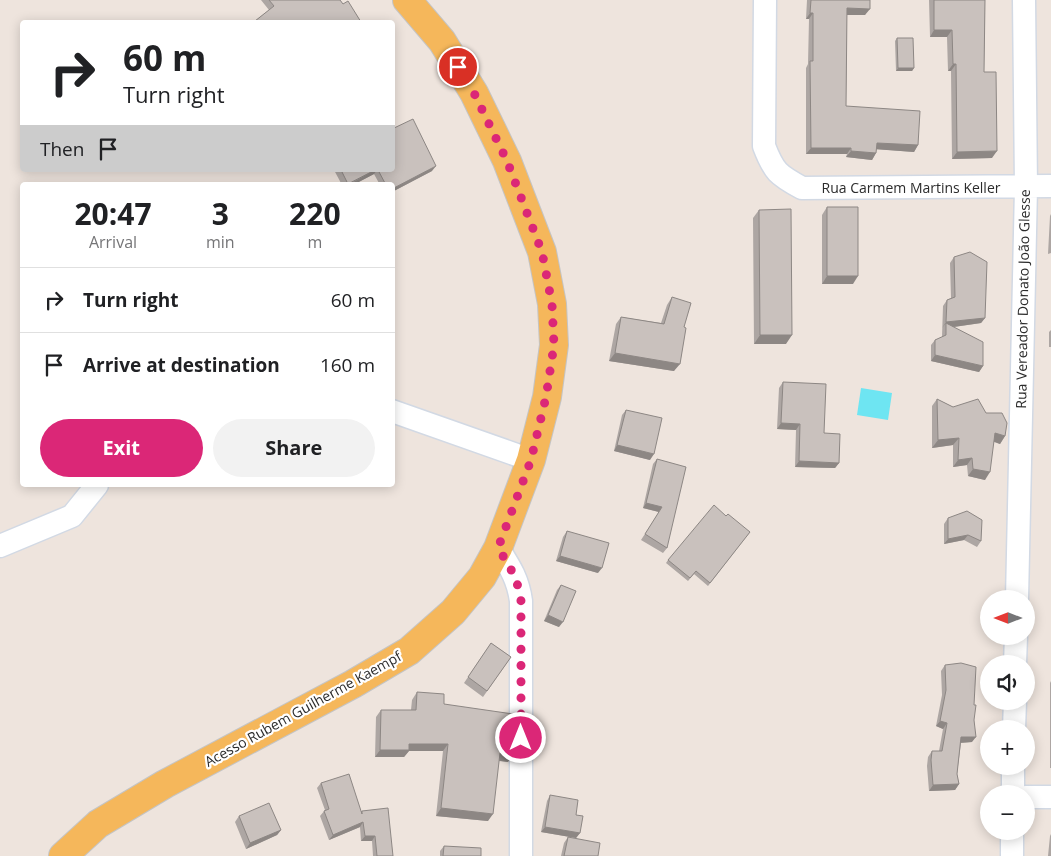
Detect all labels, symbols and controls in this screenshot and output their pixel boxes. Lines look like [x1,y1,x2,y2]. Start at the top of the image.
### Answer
text: 60 m [123,34,206,81]
icon: right [40,40,105,105]
pin [437,46,479,88]
icon: arrive [444,53,472,81]
text: Turn right [123,79,225,109]
icon: arrive [94,135,122,163]
text: Then [40,136,84,162]
street label: Rua Carmem Martins Keller [822,178,1001,197]
street label: Rua Vereador Donato João Glesse [1011,189,1034,409]
text: 20:47 [74,193,152,234]
text: 3 [212,193,229,234]
text: 220 [289,193,341,234]
text: Arrival [89,231,137,253]
text: min [206,231,235,253]
text: m [307,231,322,253]
icon: right [40,286,68,314]
text: Turn right [83,287,178,313]
text: 60 m [331,287,375,313]
icon: arrive [40,351,68,379]
text: Arrive at destination [83,352,280,378]
text: 160 m [320,352,375,378]
button: Exit [40,419,203,477]
button: Share [213,419,375,477]
north arrow [980,590,1035,645]
map controls [980,590,1035,840]
street label: Acesso Rubem Guilherme Kaempf [201,646,406,771]
button: sound [980,655,1035,710]
position arrow [494,711,546,763]
button: + [980,720,1035,775]
button: − [980,785,1035,840]

